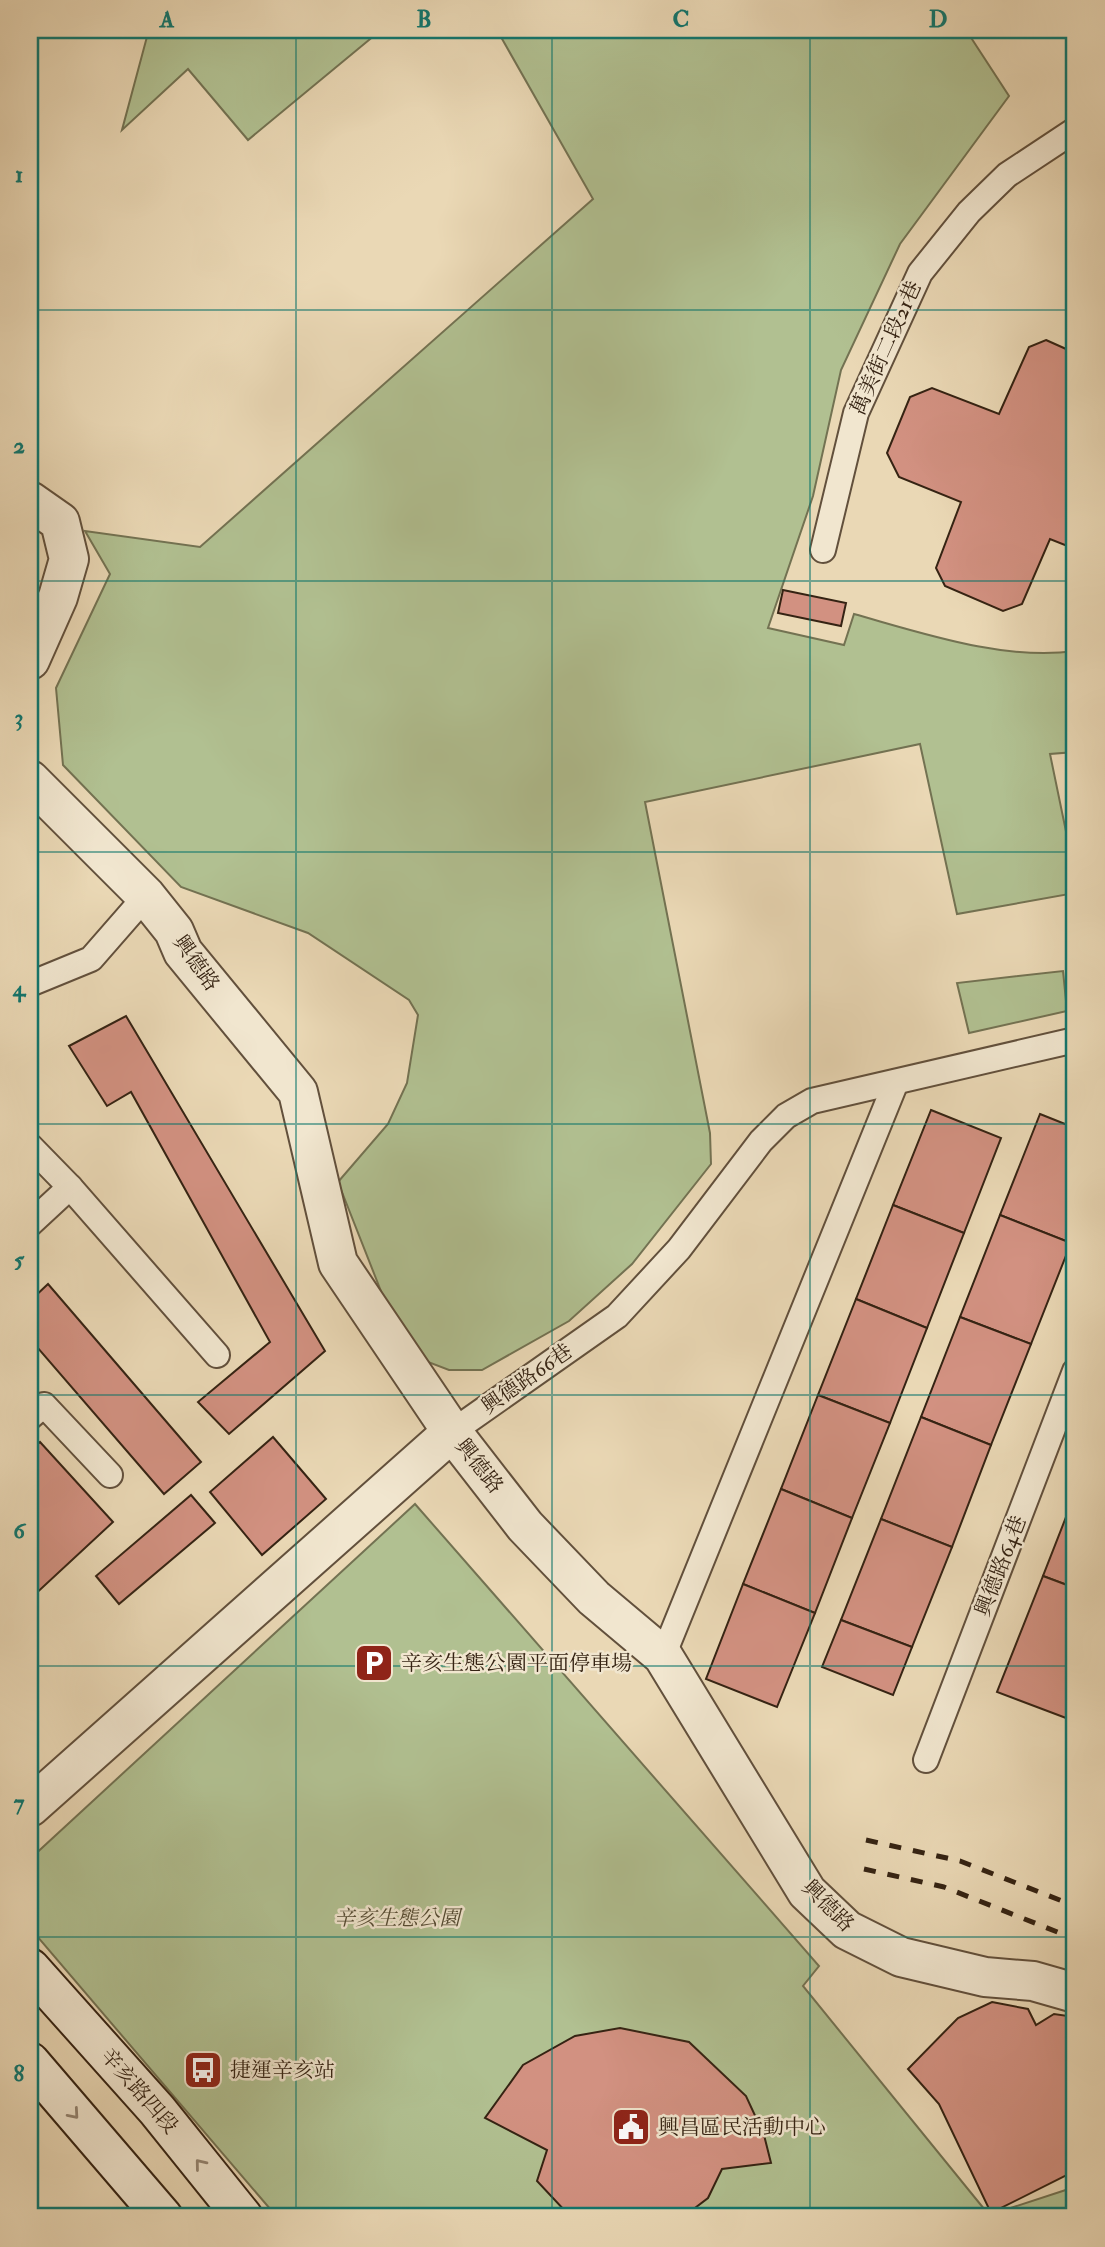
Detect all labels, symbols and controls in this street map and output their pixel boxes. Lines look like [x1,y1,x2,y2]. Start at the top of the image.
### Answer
text: A [159,5,175,34]
text: B [416,5,432,34]
text: C [673,5,689,34]
text: D [929,5,947,34]
text: 1 [15,160,23,189]
street label: 萬美街二段21巷 [844,277,928,419]
text: 2 [13,431,25,460]
text: 3 [15,703,23,732]
street label: 興德路 [167,929,225,997]
text: 4 [12,974,27,1003]
text: 5 [14,1245,25,1274]
street label: 興德路66巷 [476,1338,578,1420]
street label: 興德路 [449,1433,509,1499]
street label: 興德路64巷 [969,1512,1033,1620]
text: 6 [13,1516,27,1545]
parking icon: 辛亥生態公園平面停車場 [353,1642,395,1684]
place label: 辛亥生態公園平面停車場 [401,1650,632,1677]
text: 7 [14,1788,25,1817]
street label: 興德路 [796,1874,860,1938]
park label: 辛亥生態公園 [334,1905,463,1932]
street label: 辛亥路四段 [94,2043,184,2139]
bus stop icon: 捷運辛亥站 [182,2049,224,2091]
place label: 捷運辛亥站 [230,2057,335,2084]
text: 8 [14,2059,25,2088]
one-way arrow [66,2106,78,2119]
public building icon: 興昌區民活動中心 [610,2106,652,2148]
place label: 興昌區民活動中心 [658,2114,826,2141]
one-way arrow [196,2160,209,2172]

